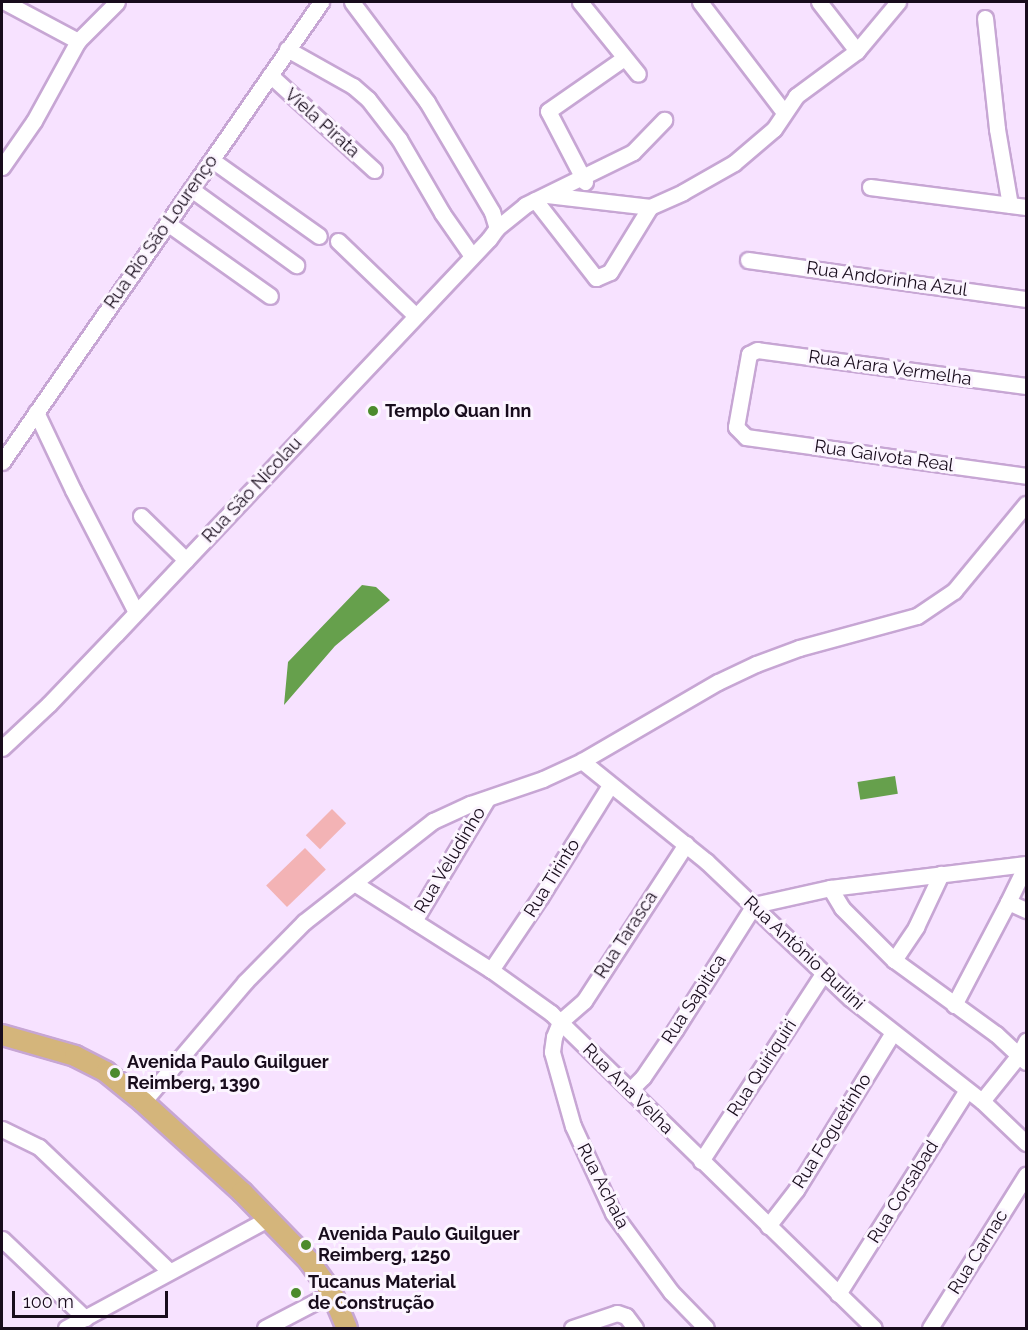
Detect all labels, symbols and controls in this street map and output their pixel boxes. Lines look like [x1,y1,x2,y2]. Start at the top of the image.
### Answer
street label: Viela Pirata [280,84,364,162]
street label: Rua Rio São Lourenço [100,151,222,313]
street label: Rua Andorinha Azul [805,257,969,301]
street label: Rua Arara Vermelha [806,346,974,390]
place label: Templo Quan Inn [385,400,531,422]
marker: Templo Quan Inn [366,404,380,418]
street label: Rua São Nicolau [198,433,306,547]
street label: Rua Gaivota Real [813,436,955,476]
street label: Rua Veludinho [410,803,490,917]
street label: Rua Tirinto [519,835,585,921]
street label: Rua Tarasca [590,887,662,983]
street label: Rua Antônio Burlini [739,891,869,1015]
street label: Rua Sapitica [657,950,731,1048]
street label: Rua Quiriquiri [723,1016,801,1120]
street label: Rua Ana Velha [578,1039,678,1139]
place label: Avenida Paulo Guilguer Reimberg, 1390 [127,1052,329,1094]
marker: Avenida Paulo Guilguer Reimberg, 1390 [108,1066,122,1080]
street label: Rua Foguetinho [788,1070,876,1192]
street label: Rua Corsabad [863,1137,943,1247]
street label: Rua Achala [572,1139,634,1233]
street label: Rua Carnac [944,1206,1012,1298]
place label: Avenida Paulo Guilguer Reimberg, 1250 [318,1224,520,1266]
marker: Avenida Paulo Guilguer Reimberg, 1250 [299,1238,313,1252]
place label: Tucanus Material de Construção [308,1272,456,1314]
scale bar [15,1279,171,1317]
marker: Tucanus Material de Construção [289,1286,303,1300]
text: 100 m [23,1291,74,1312]

